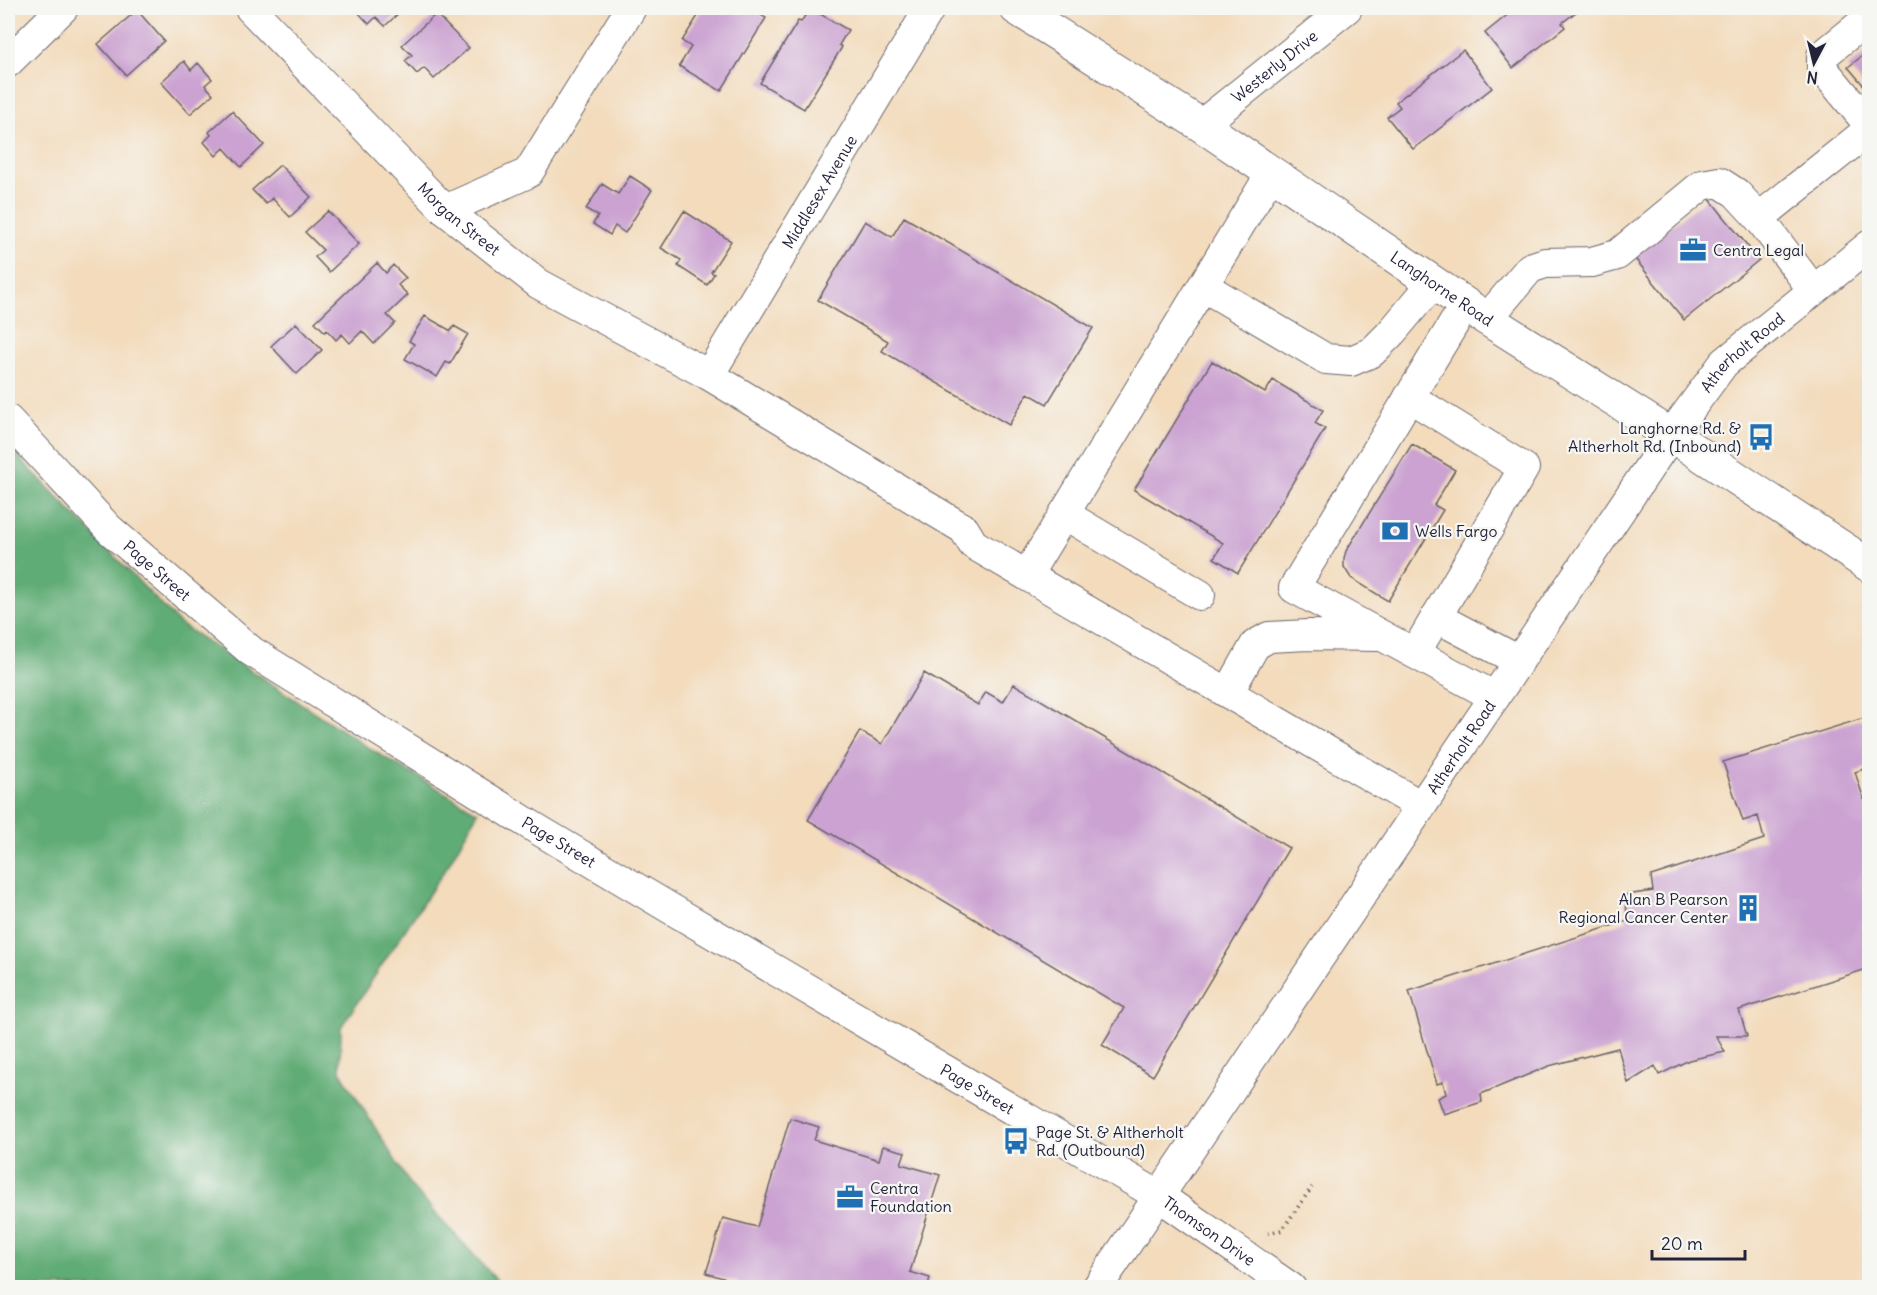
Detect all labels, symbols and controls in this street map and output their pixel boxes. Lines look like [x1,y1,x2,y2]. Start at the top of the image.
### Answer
street label: Westerly Drive [1227,26,1321,107]
north arrow [1784,33,1844,93]
text: N [1805,67,1819,88]
street label: Middlesex Avenue [778,131,861,252]
street label: Morgan Street [414,178,505,260]
office icon: Centra Legal [1678,235,1708,265]
place label: Centra Legal [1713,240,1804,260]
street label: Langhorne Road [1387,246,1497,330]
street label: Atherholt Road [1696,308,1788,396]
place label: Langhorne Rd. & Altherholt Rd. (Inbound) [1568,418,1741,456]
bus stop icon: Langhorne Rd. & Altherholt Rd. (Inbound) [1746,422,1776,452]
bank icon: Wells Fargo [1380,516,1410,546]
place label: Wells Fargo [1415,521,1498,541]
street label: Page Street [119,536,195,605]
street label: Atherholt Road [1422,696,1500,798]
street label: Page Street [518,812,600,872]
place label: Alan B Pearson Regional Cancer Center [1558,889,1728,927]
building icon: Alan B Pearson Regional Cancer Center [1733,893,1763,923]
street label: Page Street [937,1060,1018,1119]
place label: Page St. & Altherholt Rd. (Outbound) [1036,1122,1184,1160]
bus stop icon: Page St. & Altherholt Rd. (Outbound) [1001,1126,1031,1156]
place label: Centra Foundation [870,1178,952,1216]
office icon: Centra Foundation [835,1182,865,1212]
street label: Thomson Drive [1159,1192,1259,1270]
scale bar [1652,1223,1745,1261]
text: 20 m [1661,1232,1703,1255]

